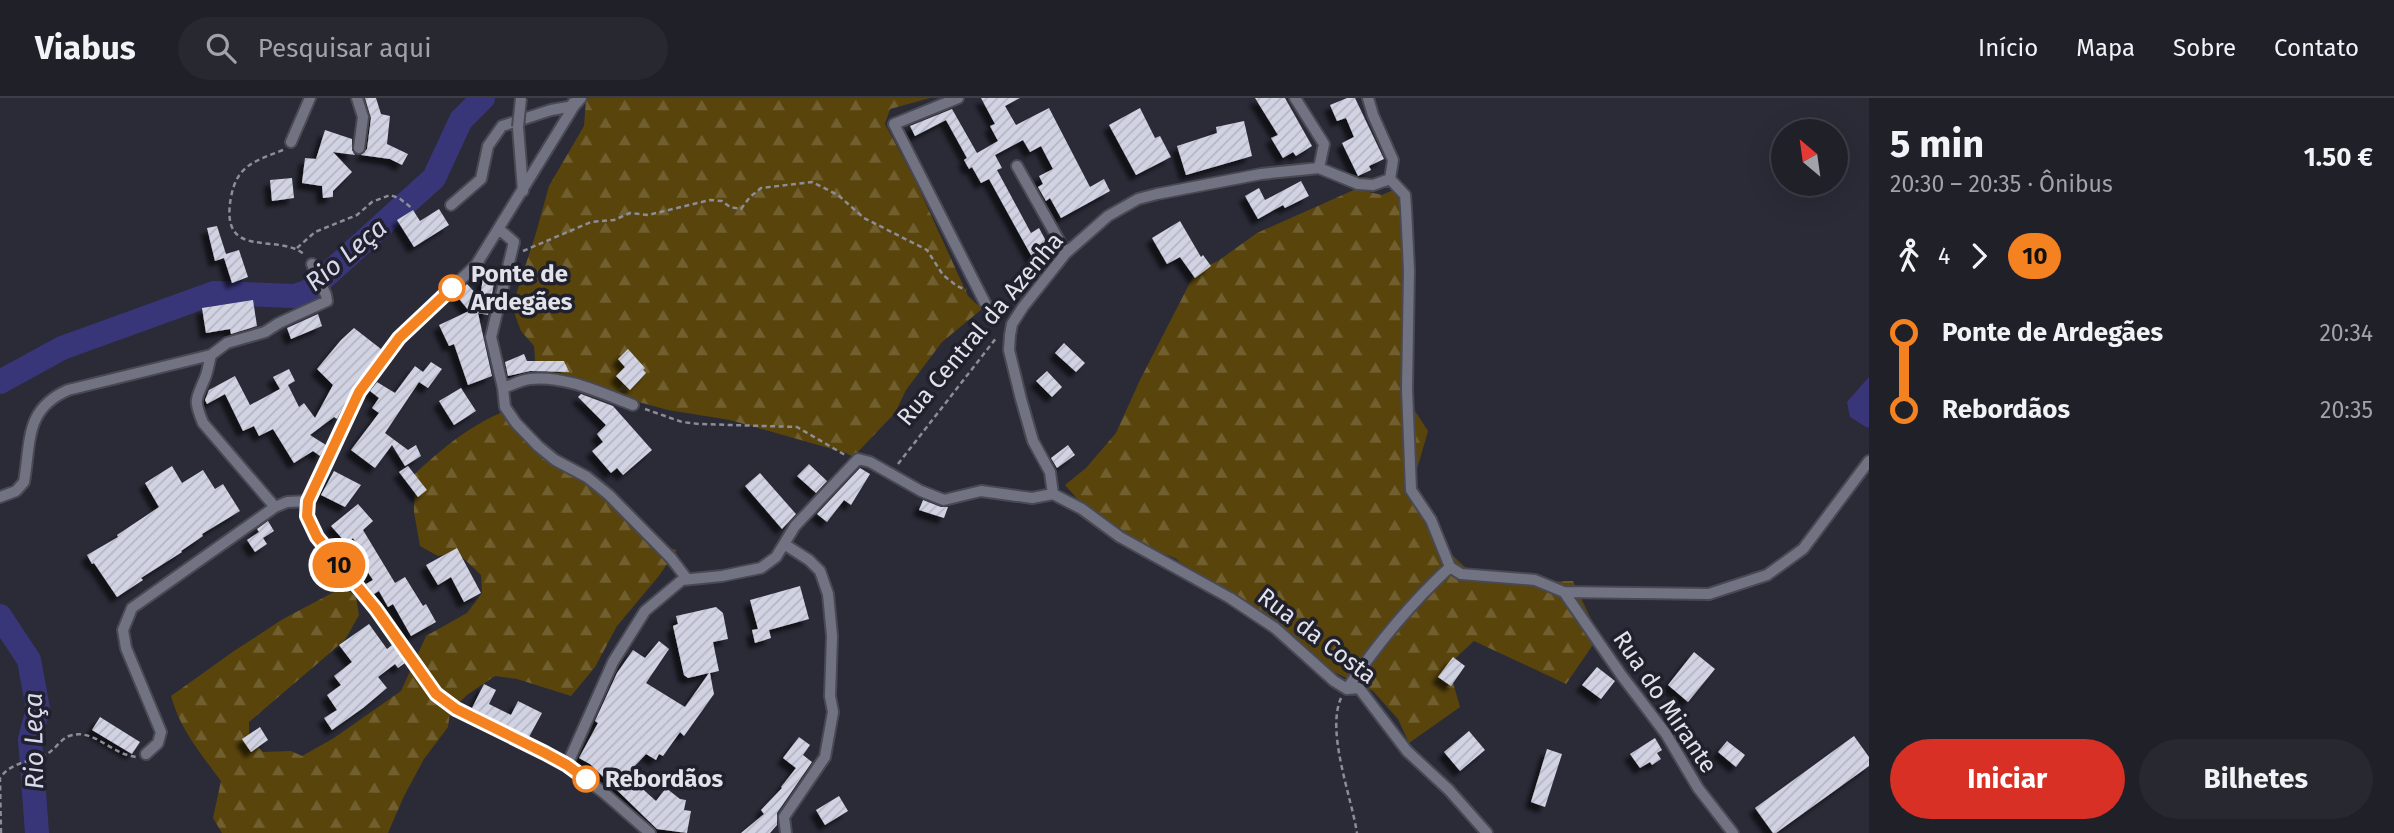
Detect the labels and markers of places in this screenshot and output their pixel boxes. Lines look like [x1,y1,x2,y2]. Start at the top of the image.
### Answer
place label: Ponte de Ardegães [470,260,573,316]
marker: Ponte de Ardegães [439,275,465,301]
place label: Rebordãos [605,765,724,793]
marker: Rebordãos [573,766,599,792]

